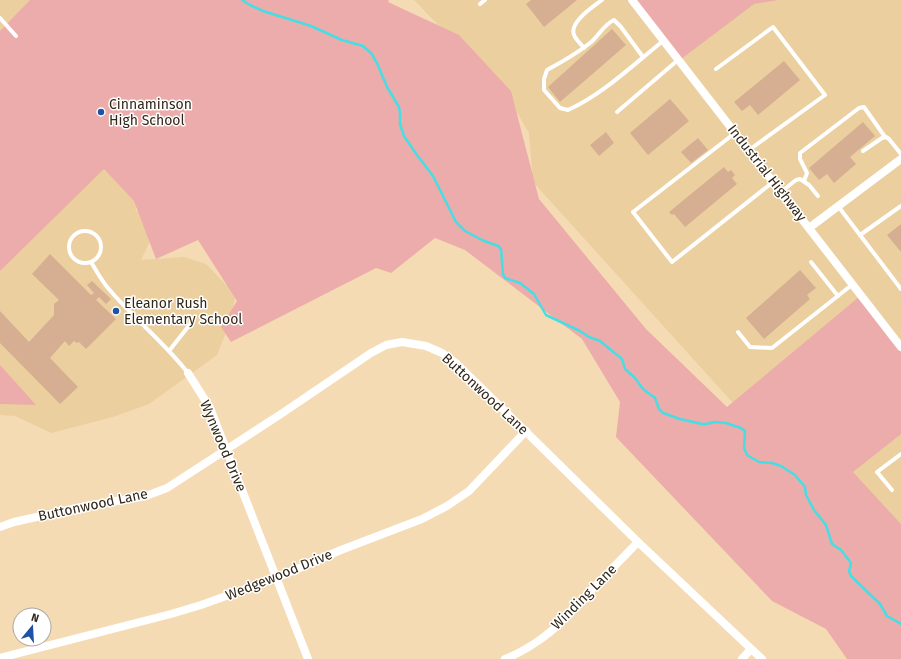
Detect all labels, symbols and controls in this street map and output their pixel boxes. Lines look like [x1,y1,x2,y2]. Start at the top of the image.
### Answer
place label: Cinnaminson High School [109,96,192,129]
marker: Cinnaminson High School [96,107,106,117]
street label: Industrial Highway [724,121,810,225]
place label: Eleanor Rush Elementary School [124,295,242,328]
marker: Eleanor Rush Elementary School [111,306,121,316]
street label: Buttonwood Lane [438,350,532,438]
street label: Wynwood Drive [196,398,250,494]
street label: Buttonwood Lane [37,485,149,525]
street label: Wedgewood Drive [223,546,335,604]
street label: Winding Lane [548,561,620,633]
north arrow [12,607,52,647]
text: N [29,611,40,625]

